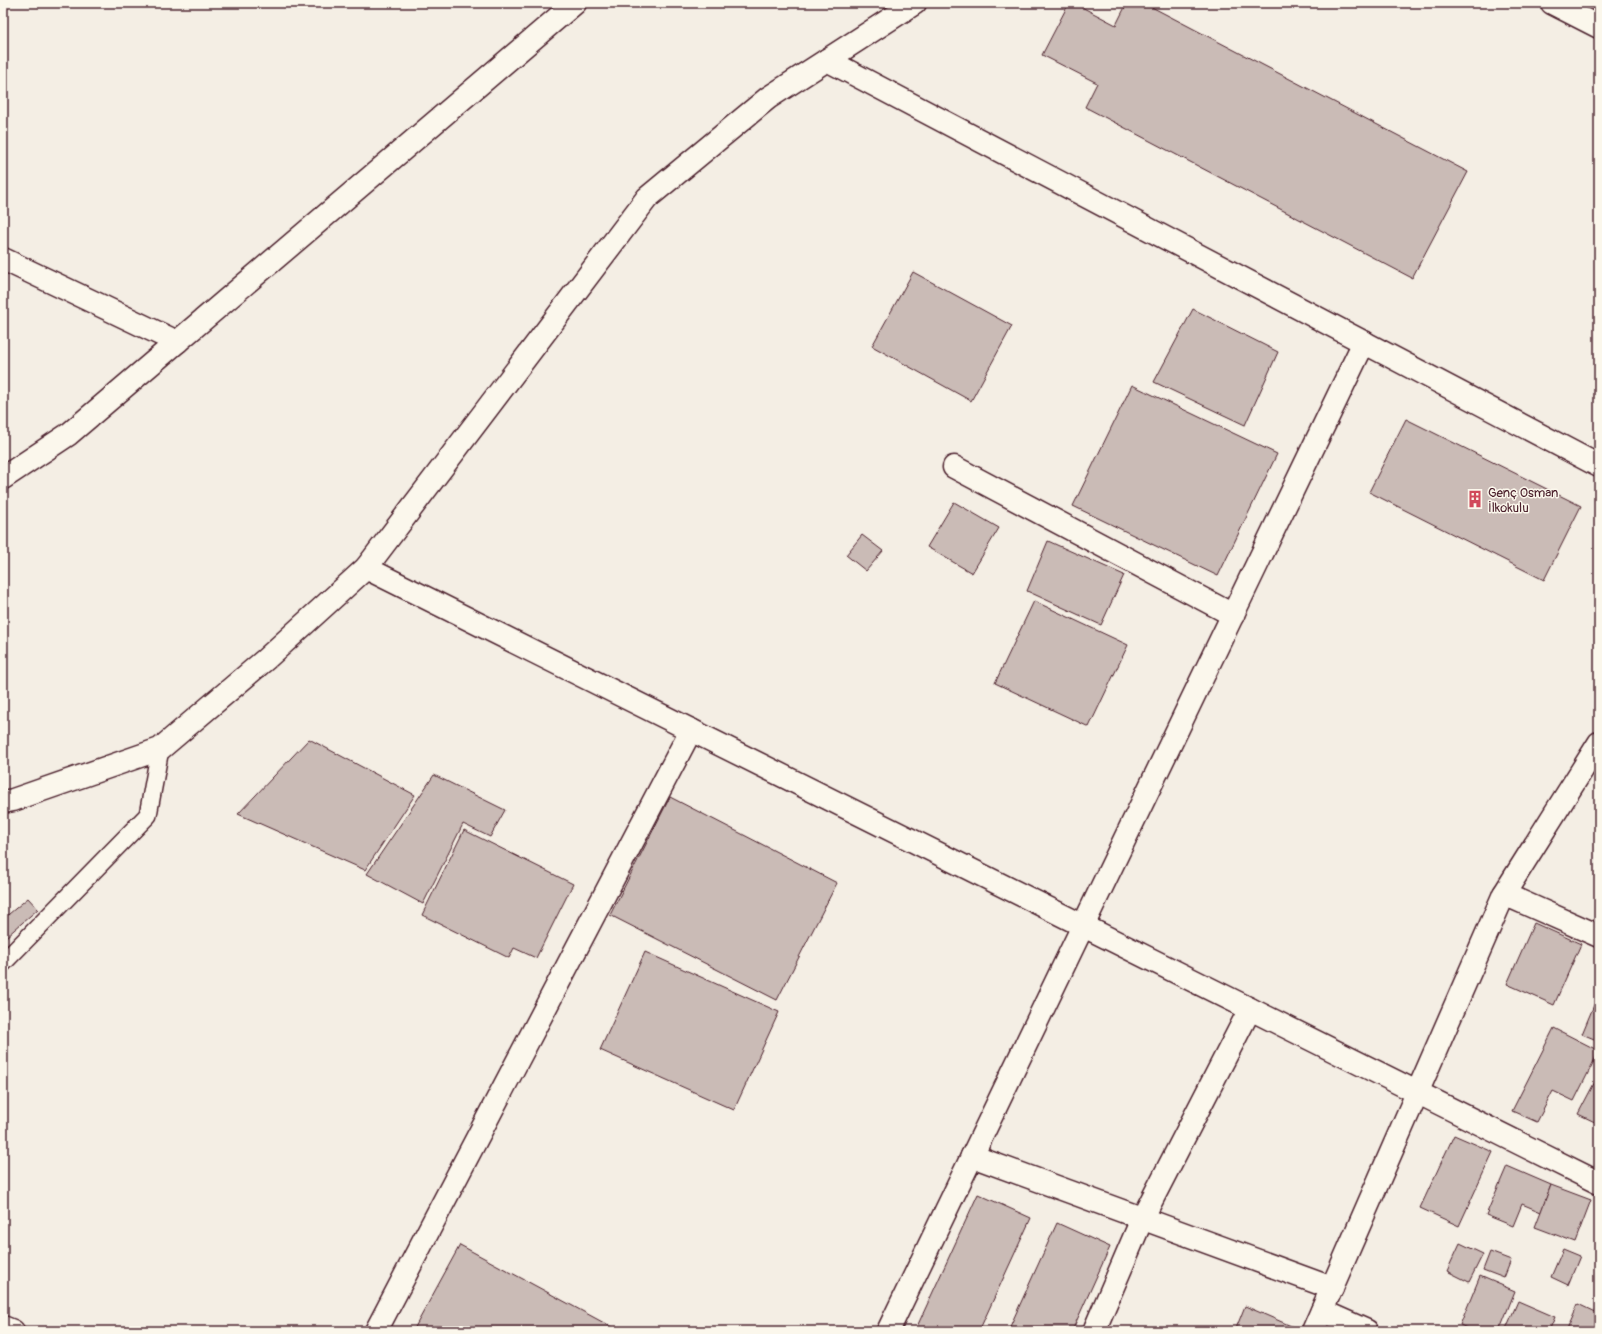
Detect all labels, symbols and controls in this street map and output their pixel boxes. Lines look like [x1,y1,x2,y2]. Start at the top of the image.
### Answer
place label: Genç Osman İlkokulu [1488,485,1558,516]
building icon: Genç Osman İlkokulu [1465,489,1485,509]

